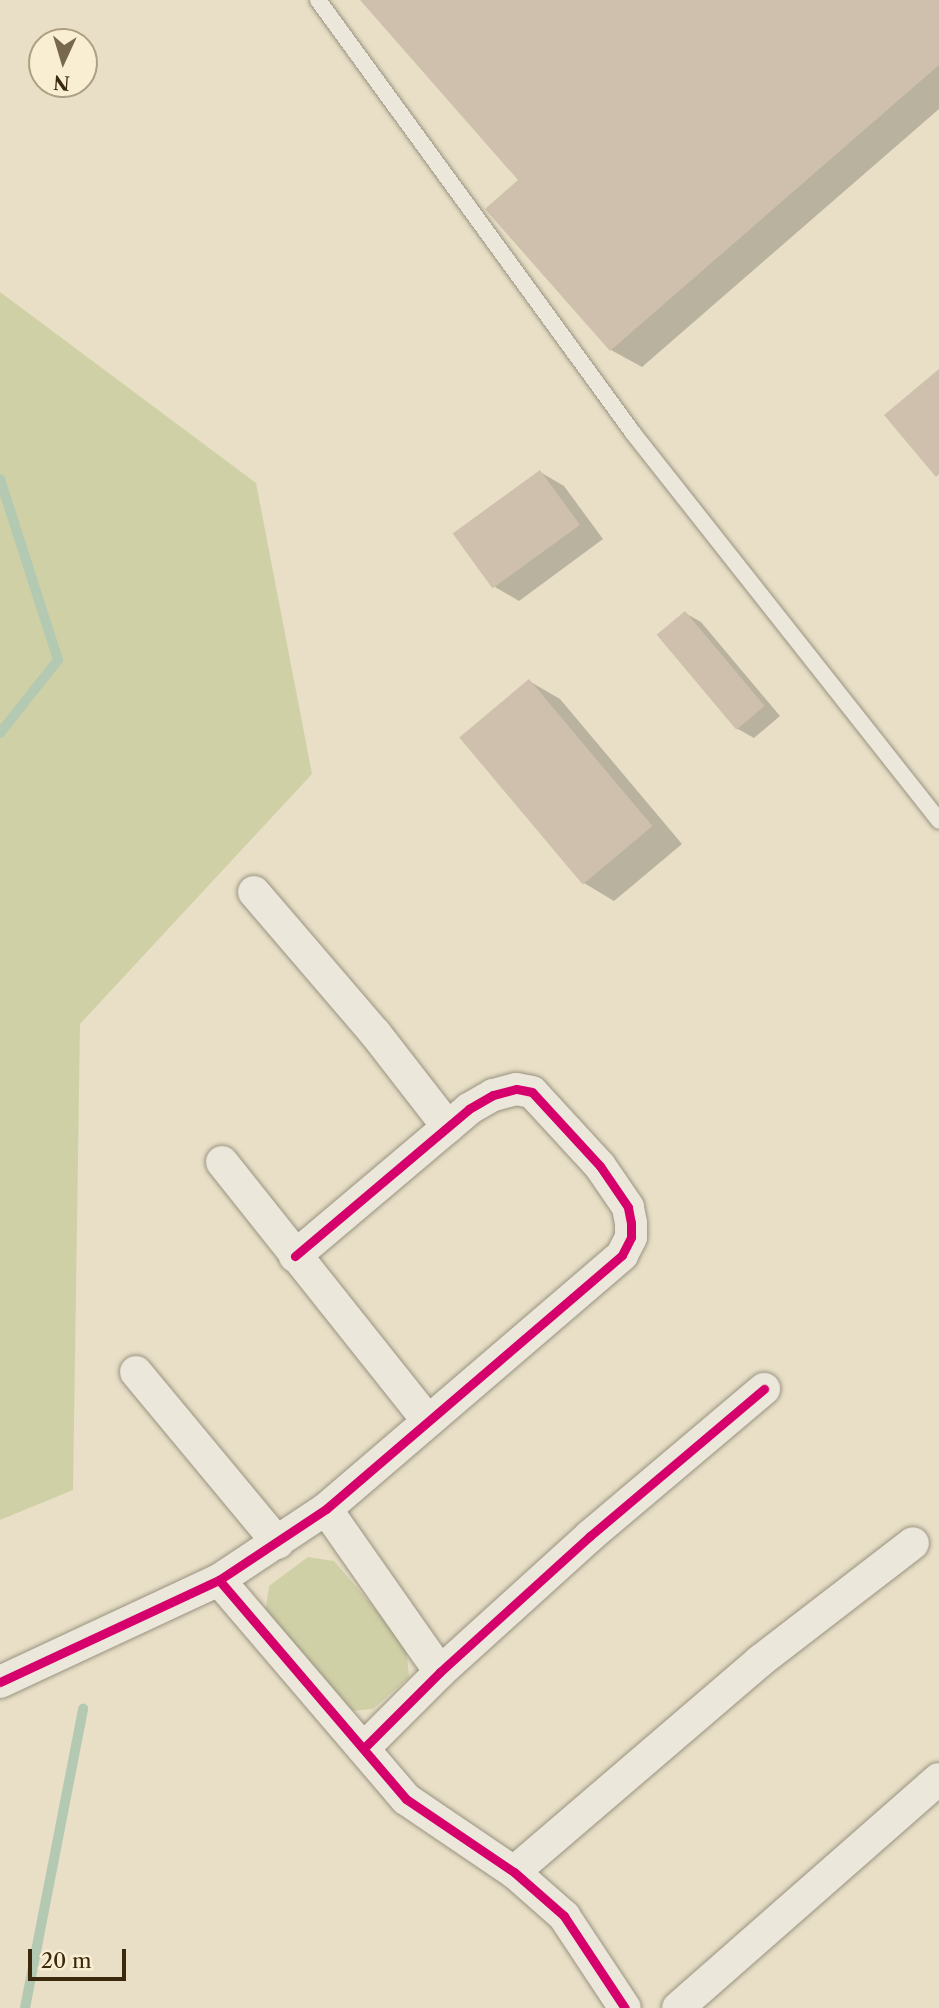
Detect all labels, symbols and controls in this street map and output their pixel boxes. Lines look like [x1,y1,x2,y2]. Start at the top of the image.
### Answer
north arrow [28,28,98,98]
text: N [53,70,71,95]
scale bar [32,1934,130,1978]
text: 20 m [41,1948,92,1973]

